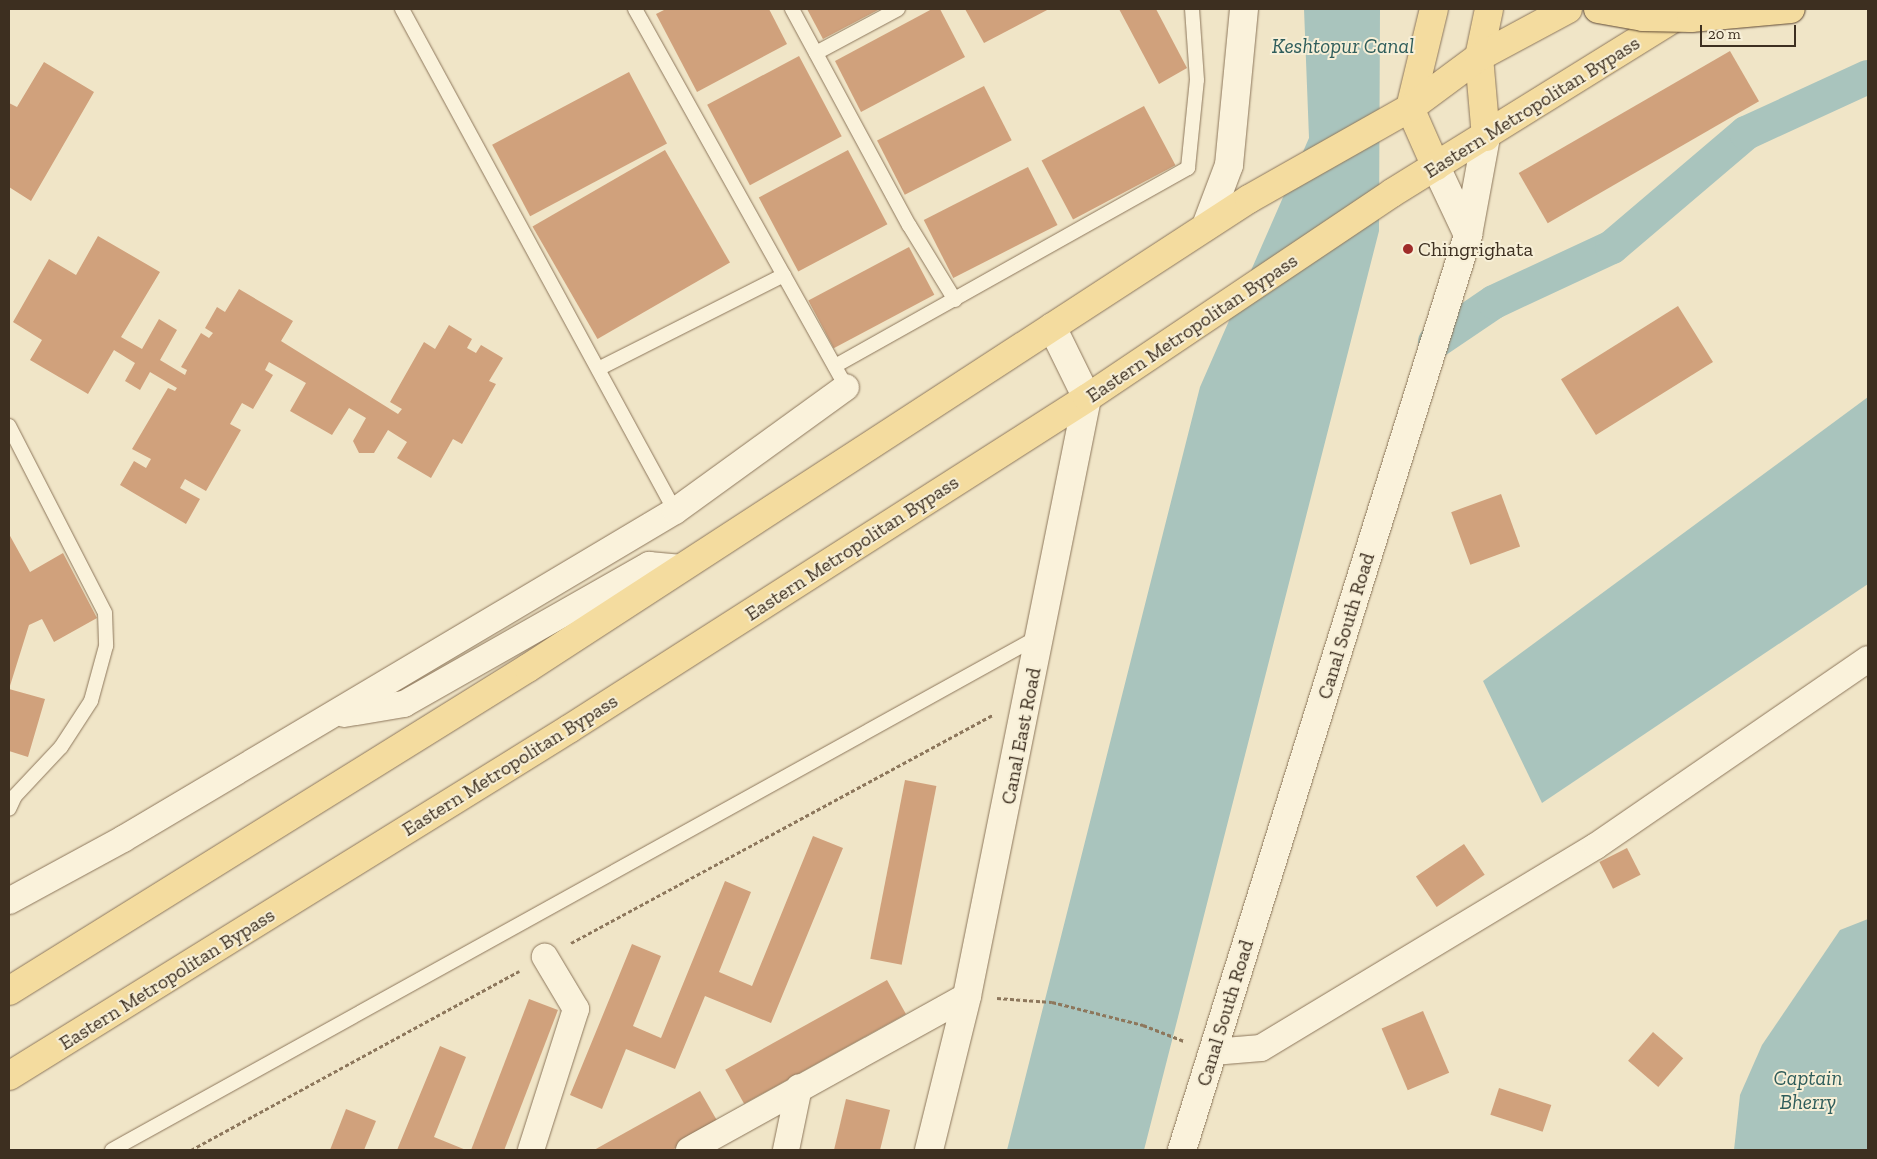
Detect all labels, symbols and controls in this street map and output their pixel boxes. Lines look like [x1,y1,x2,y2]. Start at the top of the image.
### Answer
scale bar [1702,15,1798,47]
text: 20 m [1708,25,1741,43]
street label: Eastern Metropolitan Bypass [1420,31,1644,183]
water label: Keshtopur Canal [1272,33,1414,59]
place label: Chingrighata [1418,237,1533,261]
marker: Chingrighata [1402,243,1414,255]
street label: Eastern Metropolitan Bypass [1082,248,1302,408]
street label: Eastern Metropolitan Bypass [741,470,963,626]
street label: Canal South Road [1312,550,1380,702]
street label: Canal East Road [996,666,1046,806]
street label: Eastern Metropolitan Bypass [398,689,622,841]
street label: Eastern Metropolitan Bypass [55,903,279,1055]
street label: Canal South Road [1191,937,1259,1089]
water label: Captain Bherry [1774,1065,1842,1115]

